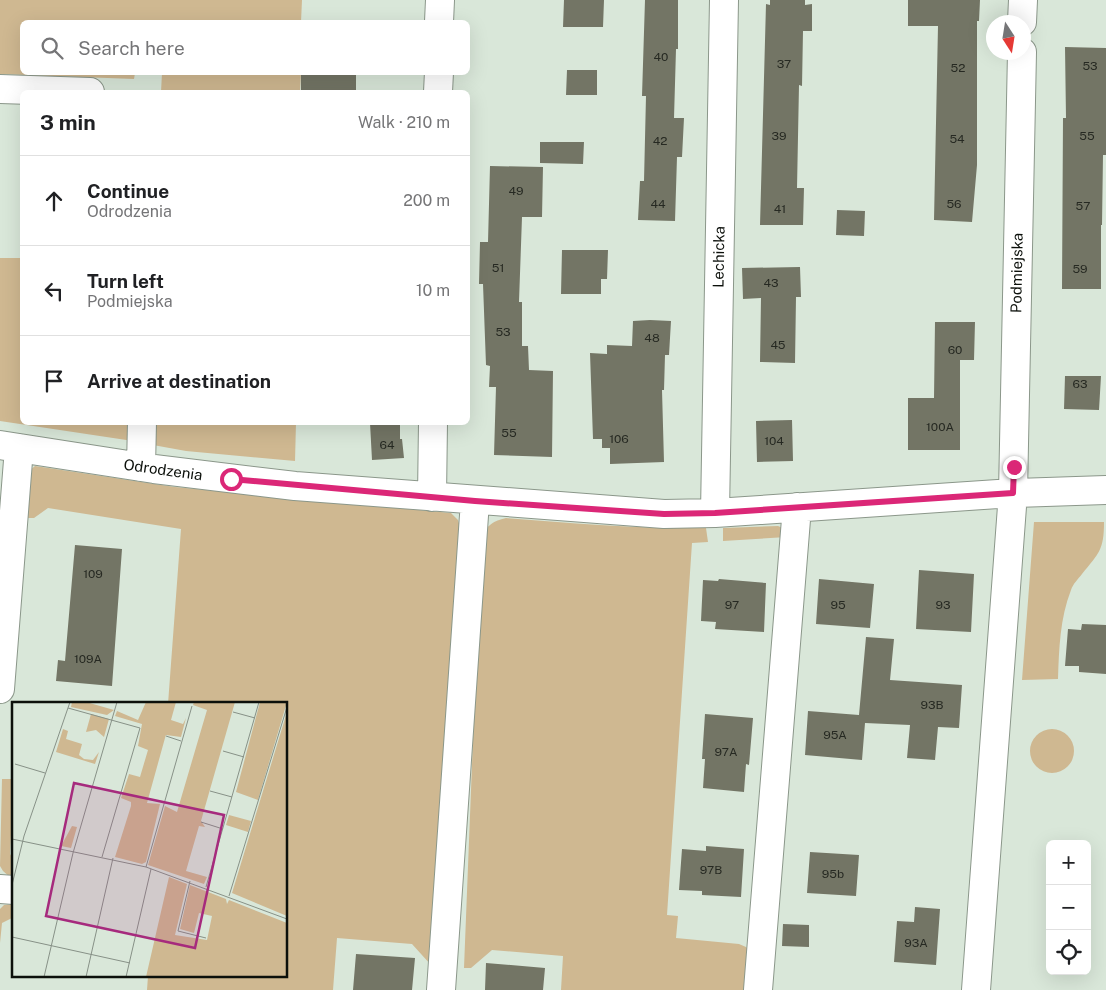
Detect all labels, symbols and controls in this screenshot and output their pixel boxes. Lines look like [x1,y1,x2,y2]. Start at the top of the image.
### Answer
north arrow [986,15,1031,60]
search box [20,20,470,75]
icon: search [38,34,66,62]
text: Search here [78,37,185,59]
house number: 40 [654,50,668,64]
house number: 37 [777,57,791,71]
house number: 53 [1082,59,1098,73]
house number: 52 [951,61,965,75]
text: 3 min [40,110,96,135]
text: Walk · 210 m [358,113,450,132]
house number: 39 [772,129,786,143]
house number: 55 [1079,129,1095,143]
house number: 54 [949,132,965,146]
house number: 42 [653,134,667,148]
text: Continue [87,180,169,202]
house number: 49 [508,184,524,198]
icon: ahead [40,187,68,215]
text: 200 m [403,191,450,210]
house number: 44 [650,197,666,211]
house number: 56 [946,197,962,211]
house number: 57 [1076,199,1090,213]
text: Odrodzenia [87,202,172,221]
house number: 41 [774,202,786,216]
street label: Lechicka [709,226,728,288]
street label: Podmiejska [1007,233,1026,313]
house number: 51 [492,261,504,275]
house number: 59 [1072,262,1088,276]
text: Turn left [87,270,164,292]
house number: 43 [763,276,779,290]
icon: left [40,277,68,305]
text: 10 m [416,281,450,300]
text: Podmiejska [87,292,173,311]
house number: 53 [495,325,511,339]
house number: 48 [644,331,660,345]
house number: 45 [770,338,786,352]
house number: 60 [948,343,962,357]
icon: arrive [40,367,68,395]
text: Arrive at destination [87,370,271,392]
house number: 63 [1073,377,1087,391]
house number: 100A [926,420,954,434]
house number: 55 [501,426,517,440]
house number: 106 [609,432,629,446]
house number: 104 [764,434,784,448]
house number: 64 [380,438,395,452]
street label: Odrodzenia [123,456,204,483]
route end [1003,456,1026,479]
route start [220,468,243,491]
house number: 109 [83,567,103,581]
house number: 97 [725,598,739,612]
house number: 95 [830,598,846,612]
house number: 93 [936,598,950,612]
house number: 109A [74,652,103,666]
house number: 93B [920,698,944,712]
inset map [12,702,288,978]
house number: 95A [823,728,847,742]
house number: 97A [714,745,738,759]
map controls [1046,840,1091,975]
button: + [1046,840,1091,885]
house number: 97B [700,863,722,877]
house number: 95b [822,867,844,881]
button: − [1046,885,1091,930]
button: locate [1046,930,1091,975]
house number: 93A [904,936,928,950]

